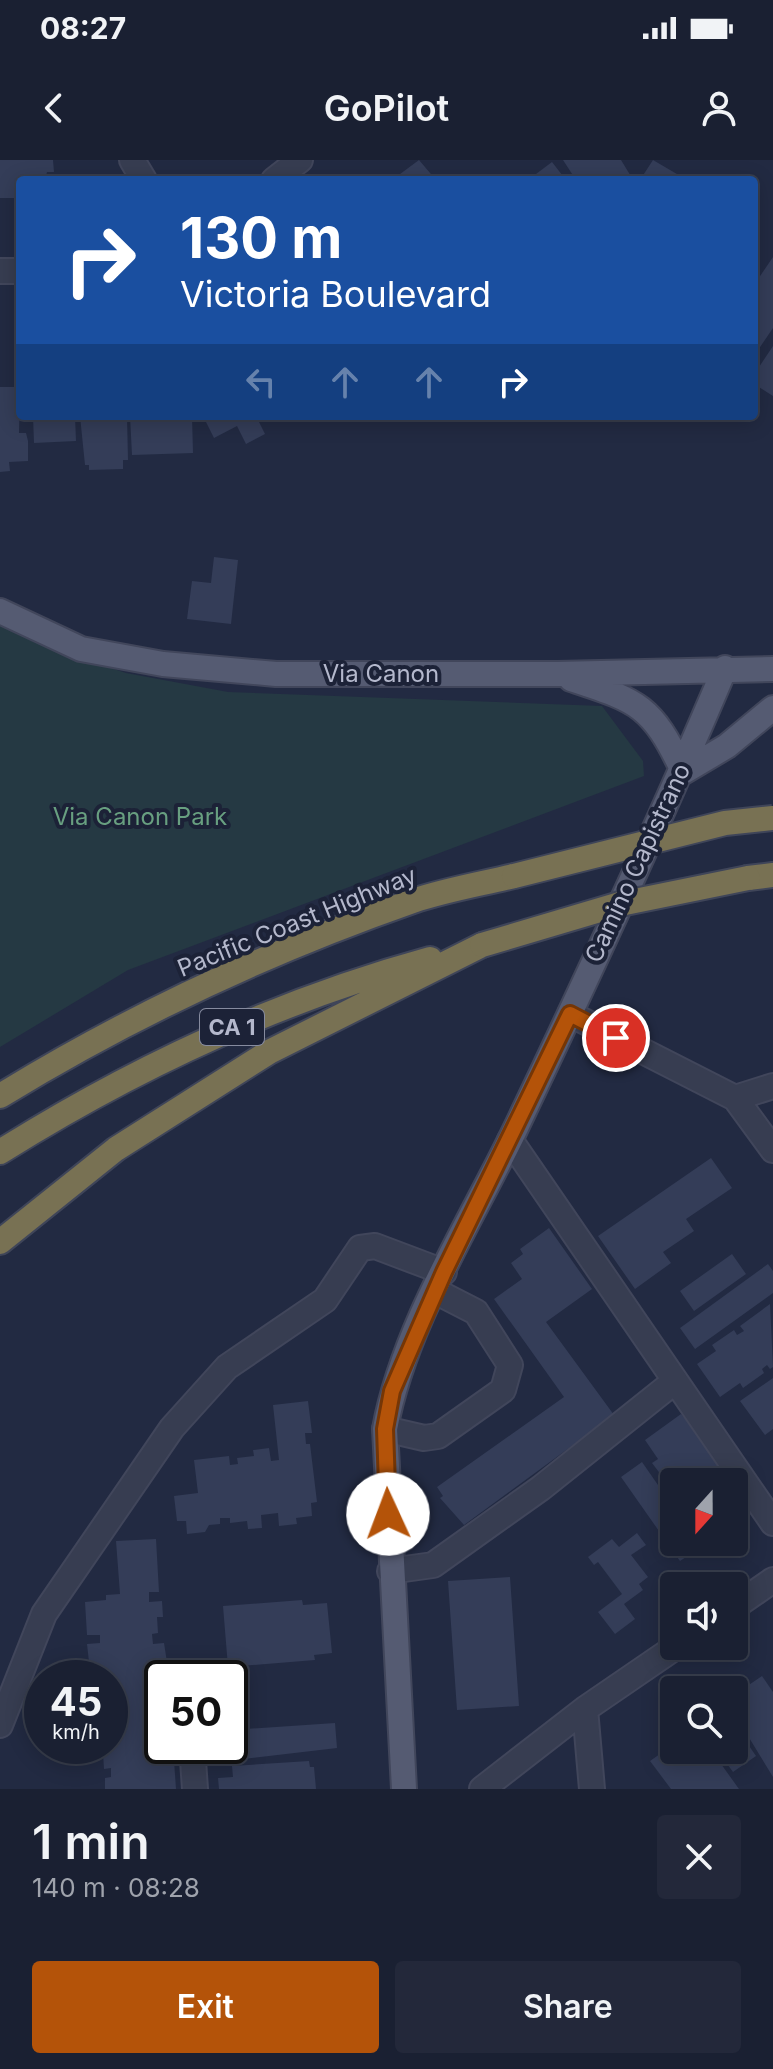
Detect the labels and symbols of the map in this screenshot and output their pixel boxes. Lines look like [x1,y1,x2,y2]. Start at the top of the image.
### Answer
street label: Via Canon [323,659,439,688]
street label: Camino Capistrano [579,759,696,967]
park label: Via Canon Park [53,802,227,831]
street label: Pacific Coast Highway [173,860,421,983]
pin [582,1004,650,1072]
road number: CA 1 [200,1009,264,1045]
north arrow [660,1468,748,1556]
position arrow [346,1472,430,1556]
speed limit sign: 50 [144,1660,248,1764]

